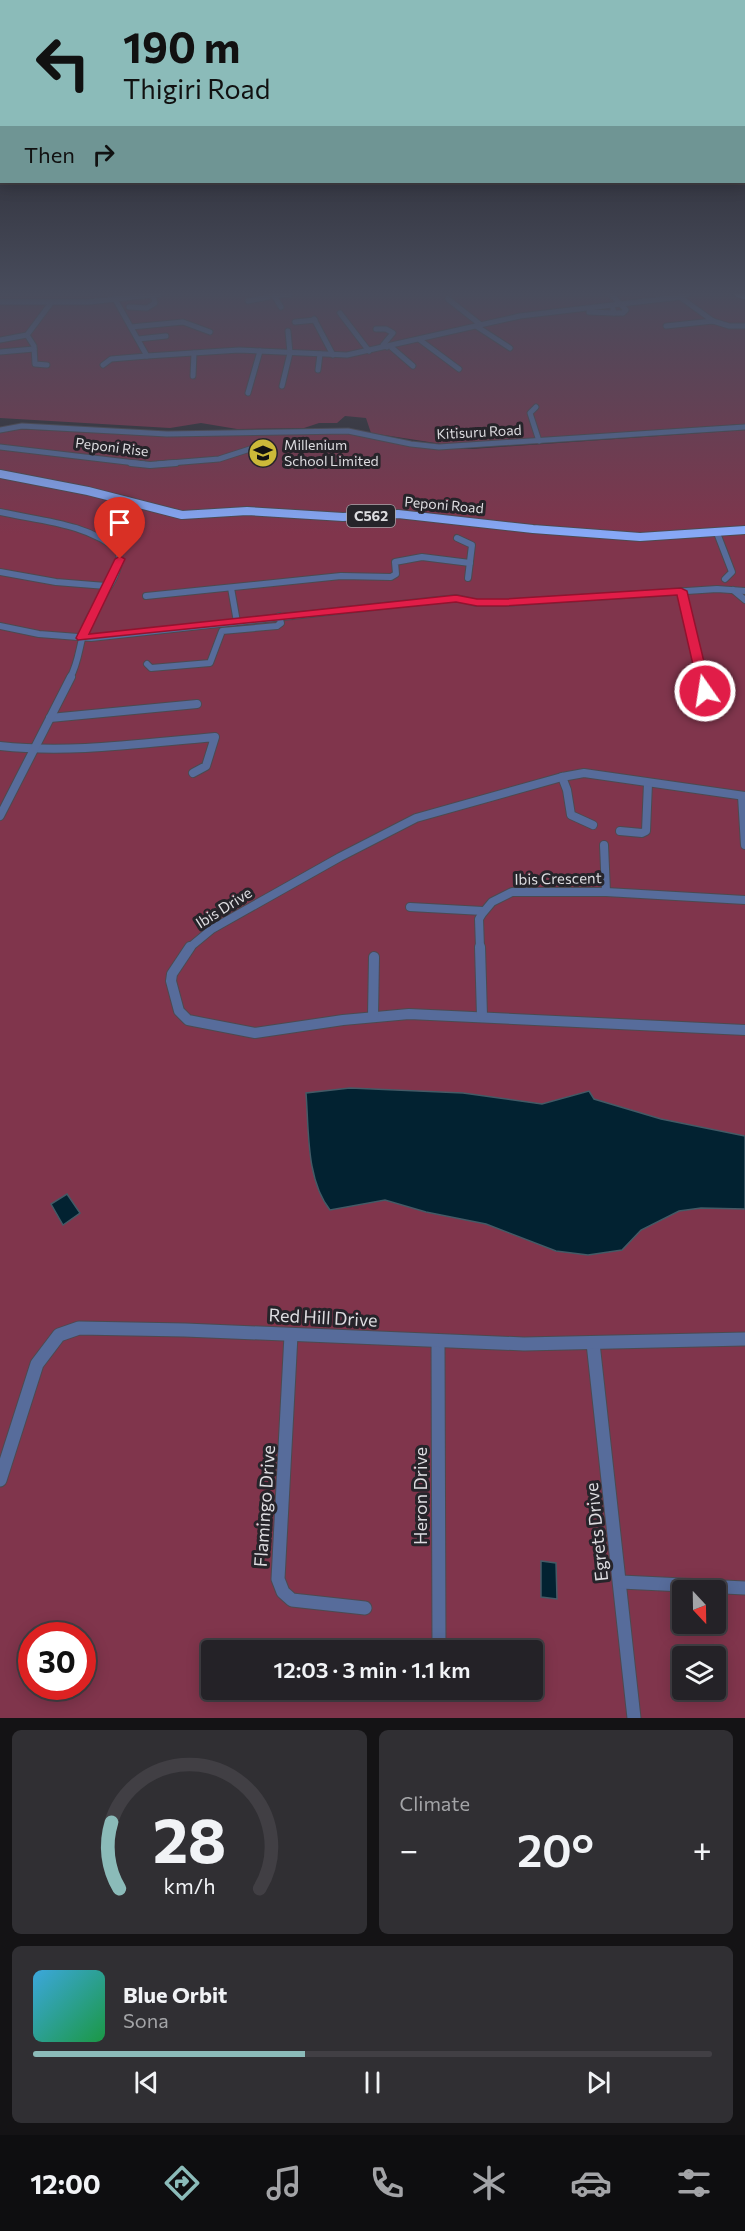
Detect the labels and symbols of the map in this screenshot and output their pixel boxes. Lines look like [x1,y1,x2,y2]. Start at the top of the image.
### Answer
street label: Kitisuru Road [436,421,522,442]
street label: Peponi Rise [74,434,150,459]
place label: Millenium School Limited [284,436,379,469]
school or university icon: Millenium School Limited [247,437,279,469]
street label: Peponi Road [404,493,484,516]
pin [94,497,145,559]
road number: C562 [347,505,395,527]
position arrow [673,659,737,723]
street label: Ibis Crescent [514,868,602,888]
street label: Ibis Drive [192,883,255,931]
street label: Red Hill Drive [268,1303,378,1331]
street label: Flamingo Drive [249,1444,279,1568]
street label: Heron Drive [409,1447,431,1545]
street label: Egrets Drive [580,1482,612,1583]
north arrow [672,1580,726,1634]
speed limit sign: 30 [18,1622,96,1700]

